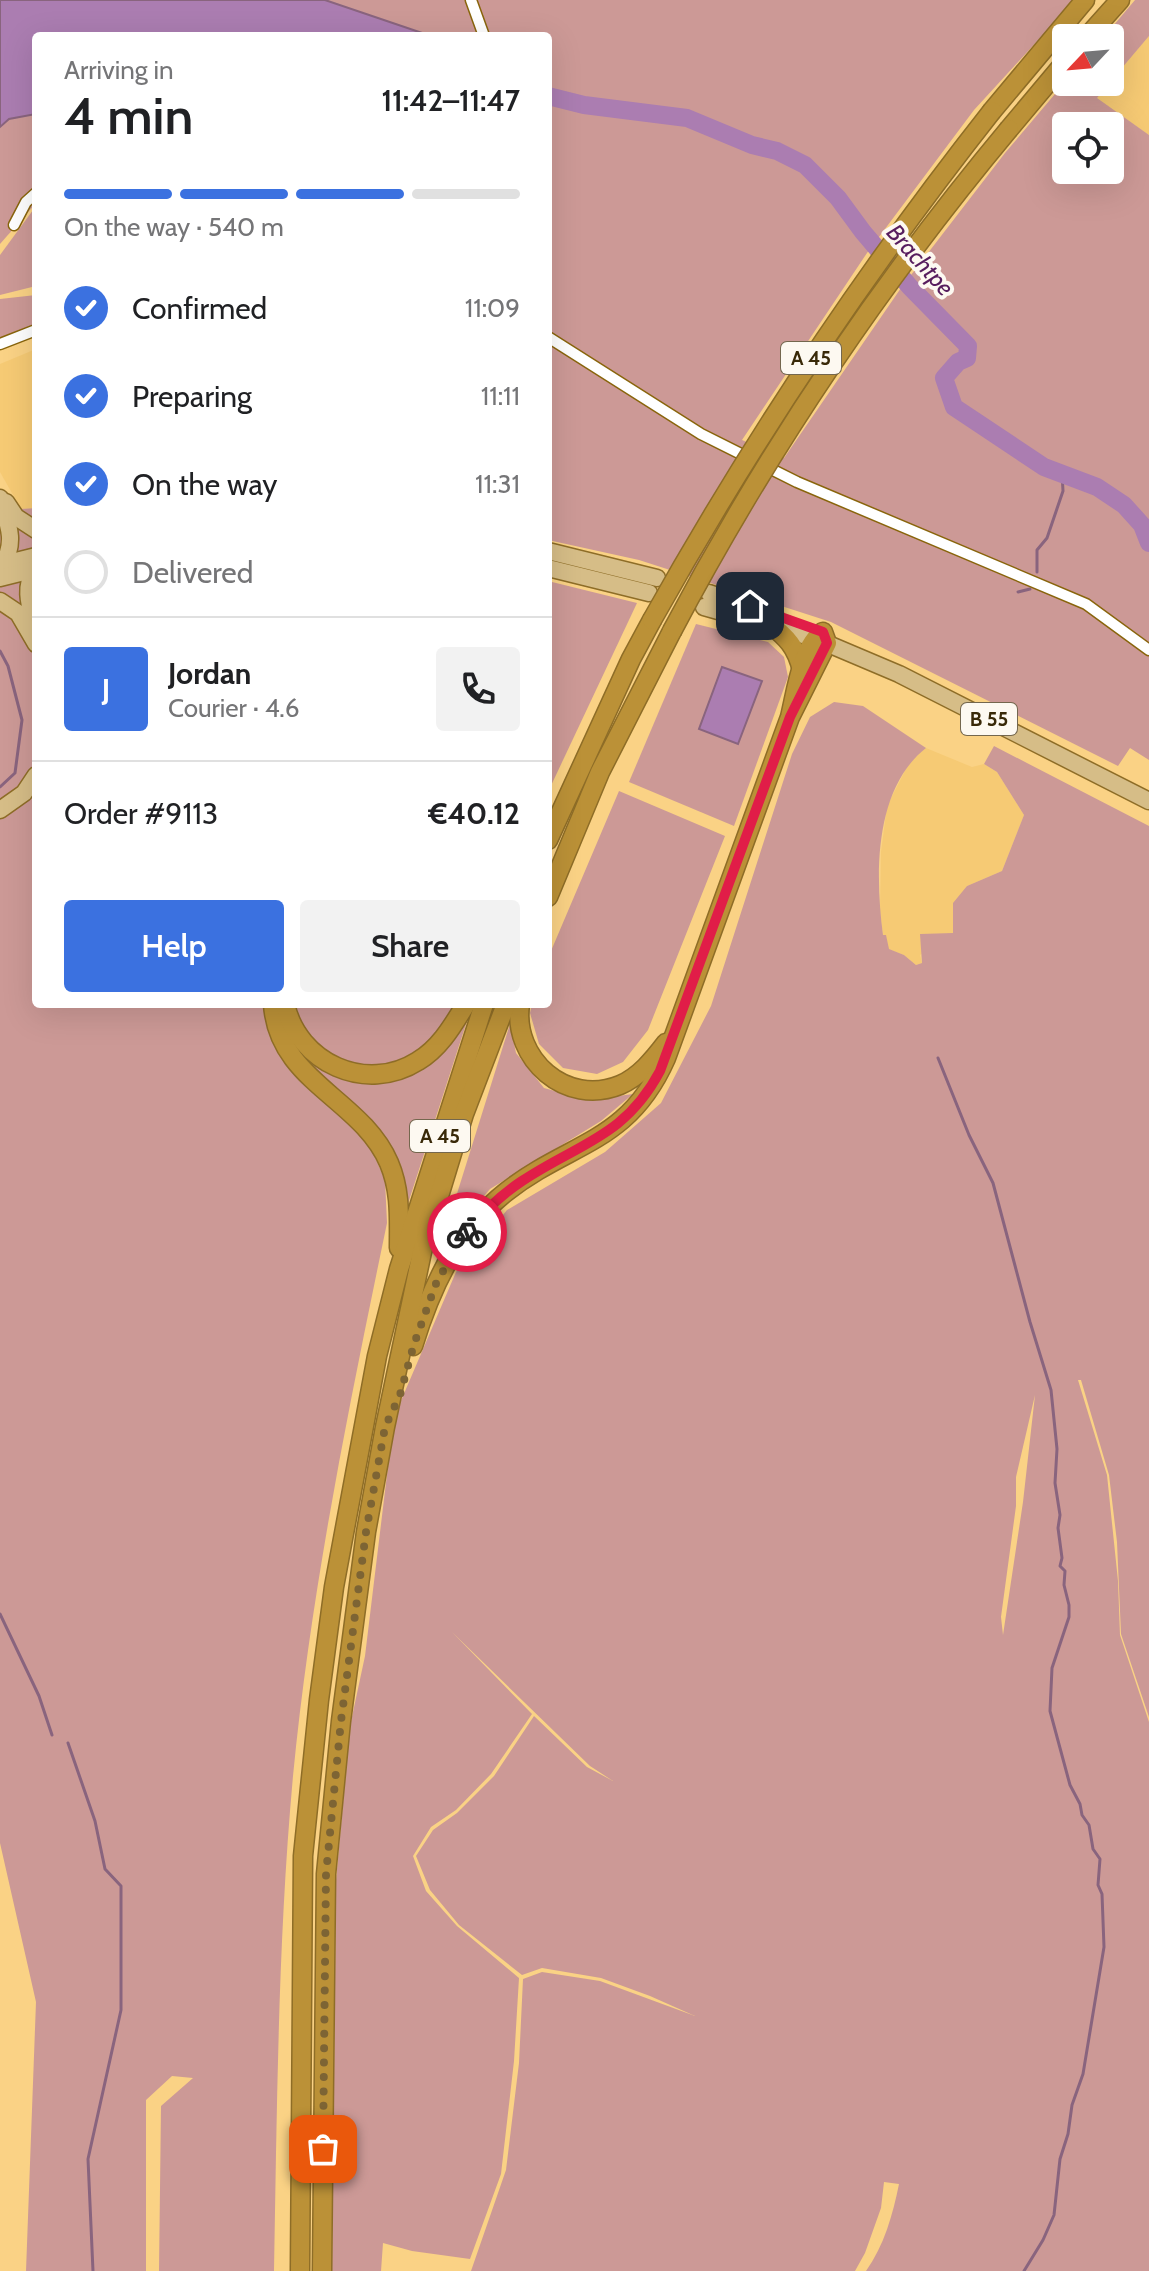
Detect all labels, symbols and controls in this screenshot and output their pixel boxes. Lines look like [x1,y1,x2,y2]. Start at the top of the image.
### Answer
north arrow [1052,24,1124,96]
map controls [1052,24,1124,184]
text: Arriving in [64,54,174,86]
text: 11:42–11:47 [382,82,520,119]
text: 4 min [64,84,193,147]
button: locate [1052,112,1124,184]
text: On the way · 540 m [64,211,284,243]
water label: Brachtpe [881,218,960,301]
icon: check [64,286,108,330]
text: Confirmed [132,290,267,327]
text: 11:09 [465,292,520,324]
road number: A 45 [781,342,841,374]
icon: check [64,374,108,418]
text: Preparing [132,378,252,415]
text: 11:11 [481,380,520,412]
icon: check [64,462,108,506]
text: On the way [132,466,277,503]
text: 11:31 [475,468,520,500]
text: Delivered [132,554,253,591]
pin [716,572,784,640]
icon: home [728,584,772,628]
button: phone [436,647,520,731]
text: Jordan [168,655,251,692]
text: J [102,671,110,708]
text: Courier · 4.6 [168,692,300,724]
road number: B 55 [961,703,1017,735]
text: Order #9113 [64,795,218,832]
text: €40.12 [428,795,520,832]
button: Help [64,900,284,992]
button: Share [300,900,520,992]
road number: A 45 [410,1120,470,1152]
courier [427,1192,507,1272]
icon: bike [445,1210,489,1254]
pin [289,2115,357,2183]
icon: bag [301,2127,345,2171]

